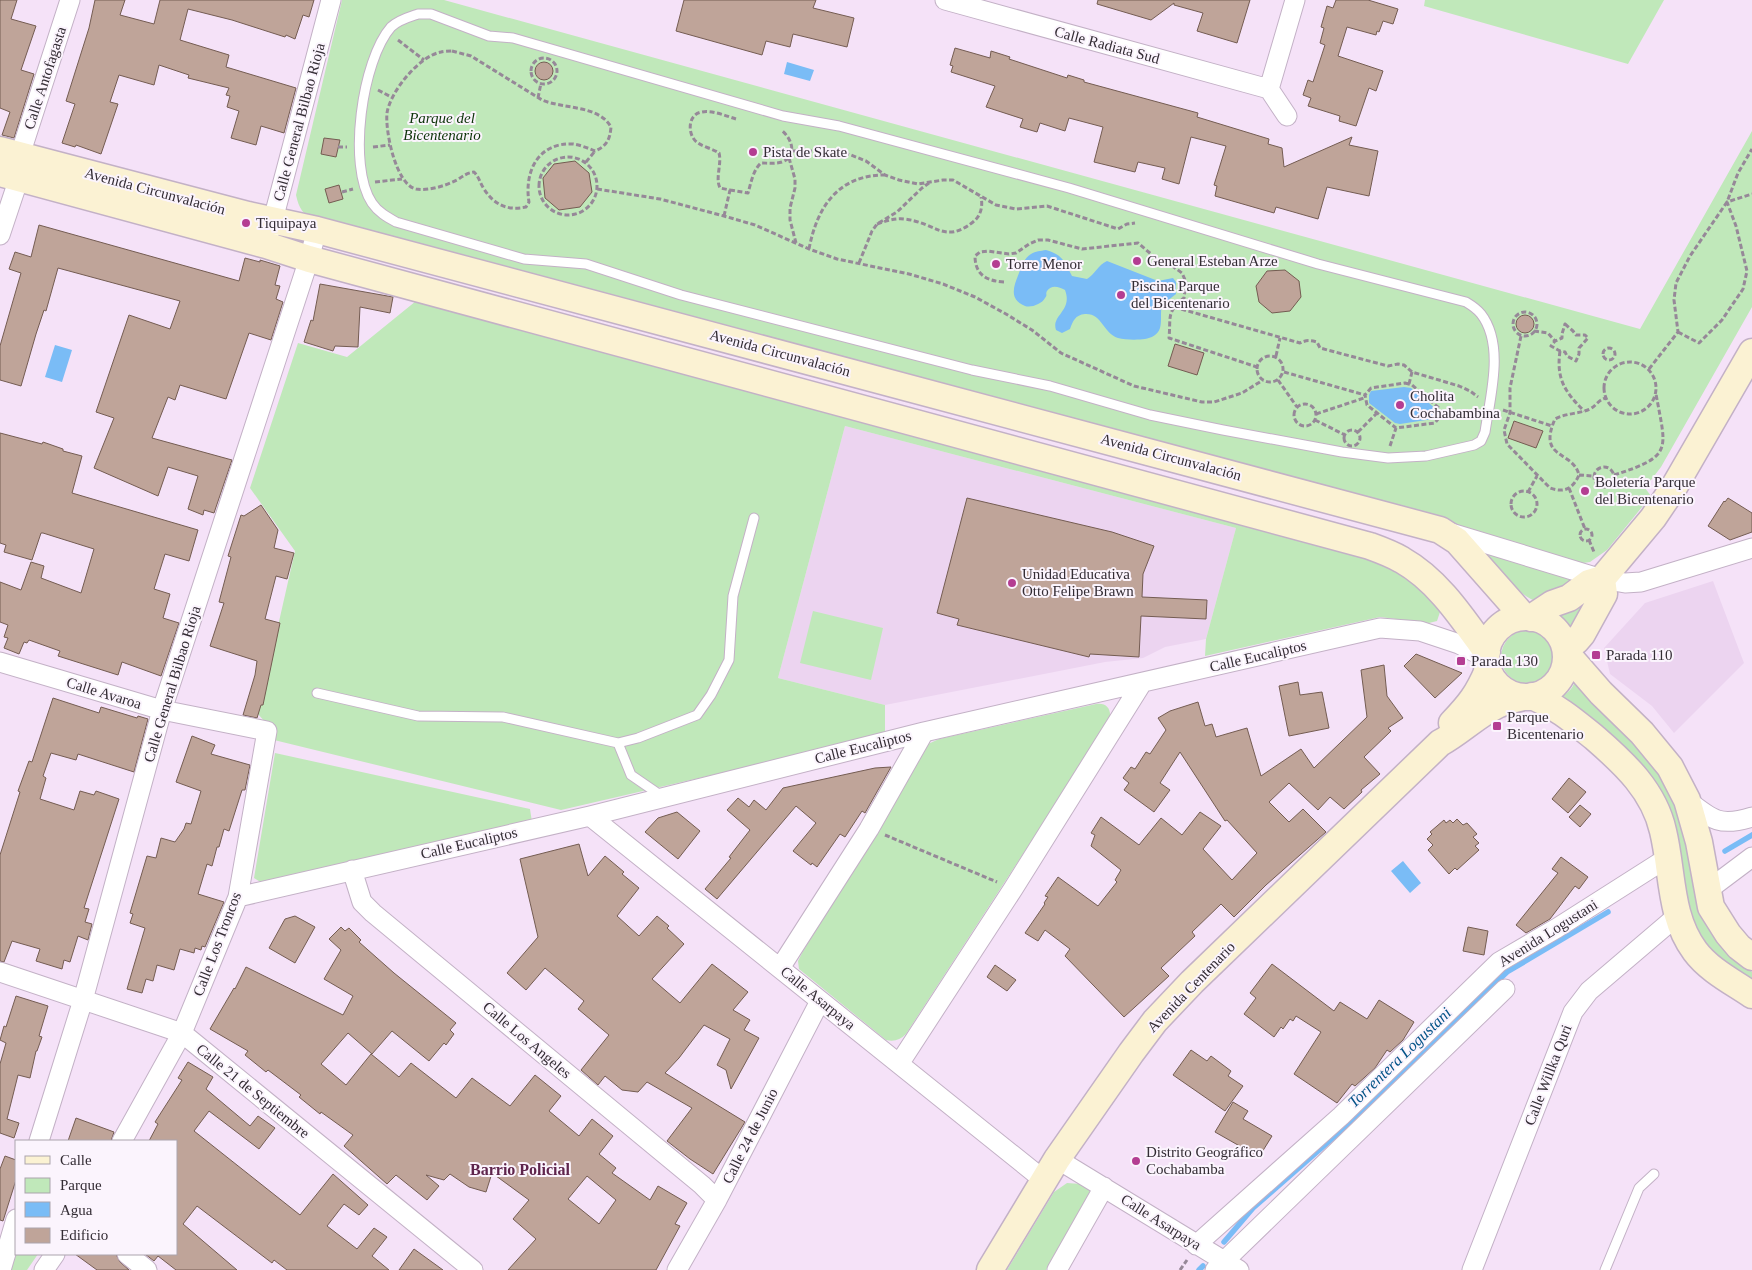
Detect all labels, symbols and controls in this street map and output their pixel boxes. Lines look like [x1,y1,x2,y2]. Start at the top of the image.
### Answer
street label: Calle Radiata Sud [1053,23,1162,67]
street label: Calle Antofagasta [21,24,69,131]
street label: Calle General Bilbao Rioja [270,41,328,203]
park label: Parque del Bicentenario [403,110,481,143]
place label: Pista de Skate [763,144,847,160]
marker: Pista de Skate [747,146,759,158]
street label: Avenida Circunvalación [83,164,228,218]
place label: Tiquipaya [256,215,317,231]
marker: Tiquipaya [240,217,252,229]
place label: General Esteban Arze [1147,253,1278,269]
marker: General Esteban Arze [1131,255,1143,267]
place label: Torre Menor [1006,256,1082,272]
marker: Torre Menor [990,258,1002,270]
place label: Piscina Parque del Bicentenario [1131,278,1230,311]
marker: Piscina Parque del Bicentenario [1115,289,1127,301]
street label: Avenida Circunvalación [708,326,853,380]
place label: Cholita Cochabambina [1410,388,1500,421]
marker: Cholita Cochabambina [1394,399,1406,411]
street label: Avenida Circunvalación [1099,430,1244,484]
place label: Boletería Parque del Bicentenario [1595,474,1696,507]
marker: Boletería Parque del Bicentenario [1579,485,1591,497]
place label: Unidad Educativa Otto Felipe Brawn [1022,566,1134,599]
marker: Unidad Educativa Otto Felipe Brawn [1006,577,1018,589]
street label: Calle General Bilbao Rioja [141,603,204,764]
street label: Calle Eucaliptos [1208,637,1308,675]
place label: Parada 110 [1606,647,1673,663]
marker: Parada 110 [1590,649,1602,661]
place label: Parada 130 [1471,653,1538,669]
marker: Parada 130 [1455,655,1467,667]
street label: Calle Avaroa [65,674,144,712]
place label: Parque Bicentenario [1507,709,1584,742]
marker: Parque Bicentenario [1491,720,1503,732]
street label: Calle Eucaliptos [813,727,913,767]
street label: Calle Eucaliptos [419,824,519,862]
street label: Calle Los Troncos [190,890,244,998]
street label: Avenida Logustani [1496,896,1600,970]
street label: Avenida Centenario [1144,939,1238,1035]
street label: Calle Asarpaya [778,963,859,1033]
street label: Calle Los Angeles [480,999,574,1082]
water label: Torrentera Logustani [1344,1004,1455,1111]
street label: Calle Willka Quri [1521,1022,1575,1128]
street label: Calle 21 de Septiembre [193,1041,313,1142]
street label: Calle 24 de Junio [719,1086,781,1186]
legend [15,1140,178,1255]
place label: Distrito Geográfico Cochabamba [1146,1144,1263,1177]
text: Calle [60,1152,92,1168]
marker: Distrito Geográfico Cochabamba [1130,1155,1142,1167]
district label: Barrio Policial [470,1161,571,1178]
text: Parque [60,1177,102,1193]
street label: Calle Asarpaya [1118,1191,1204,1253]
text: Agua [60,1202,93,1218]
text: Edificio [60,1227,108,1243]

